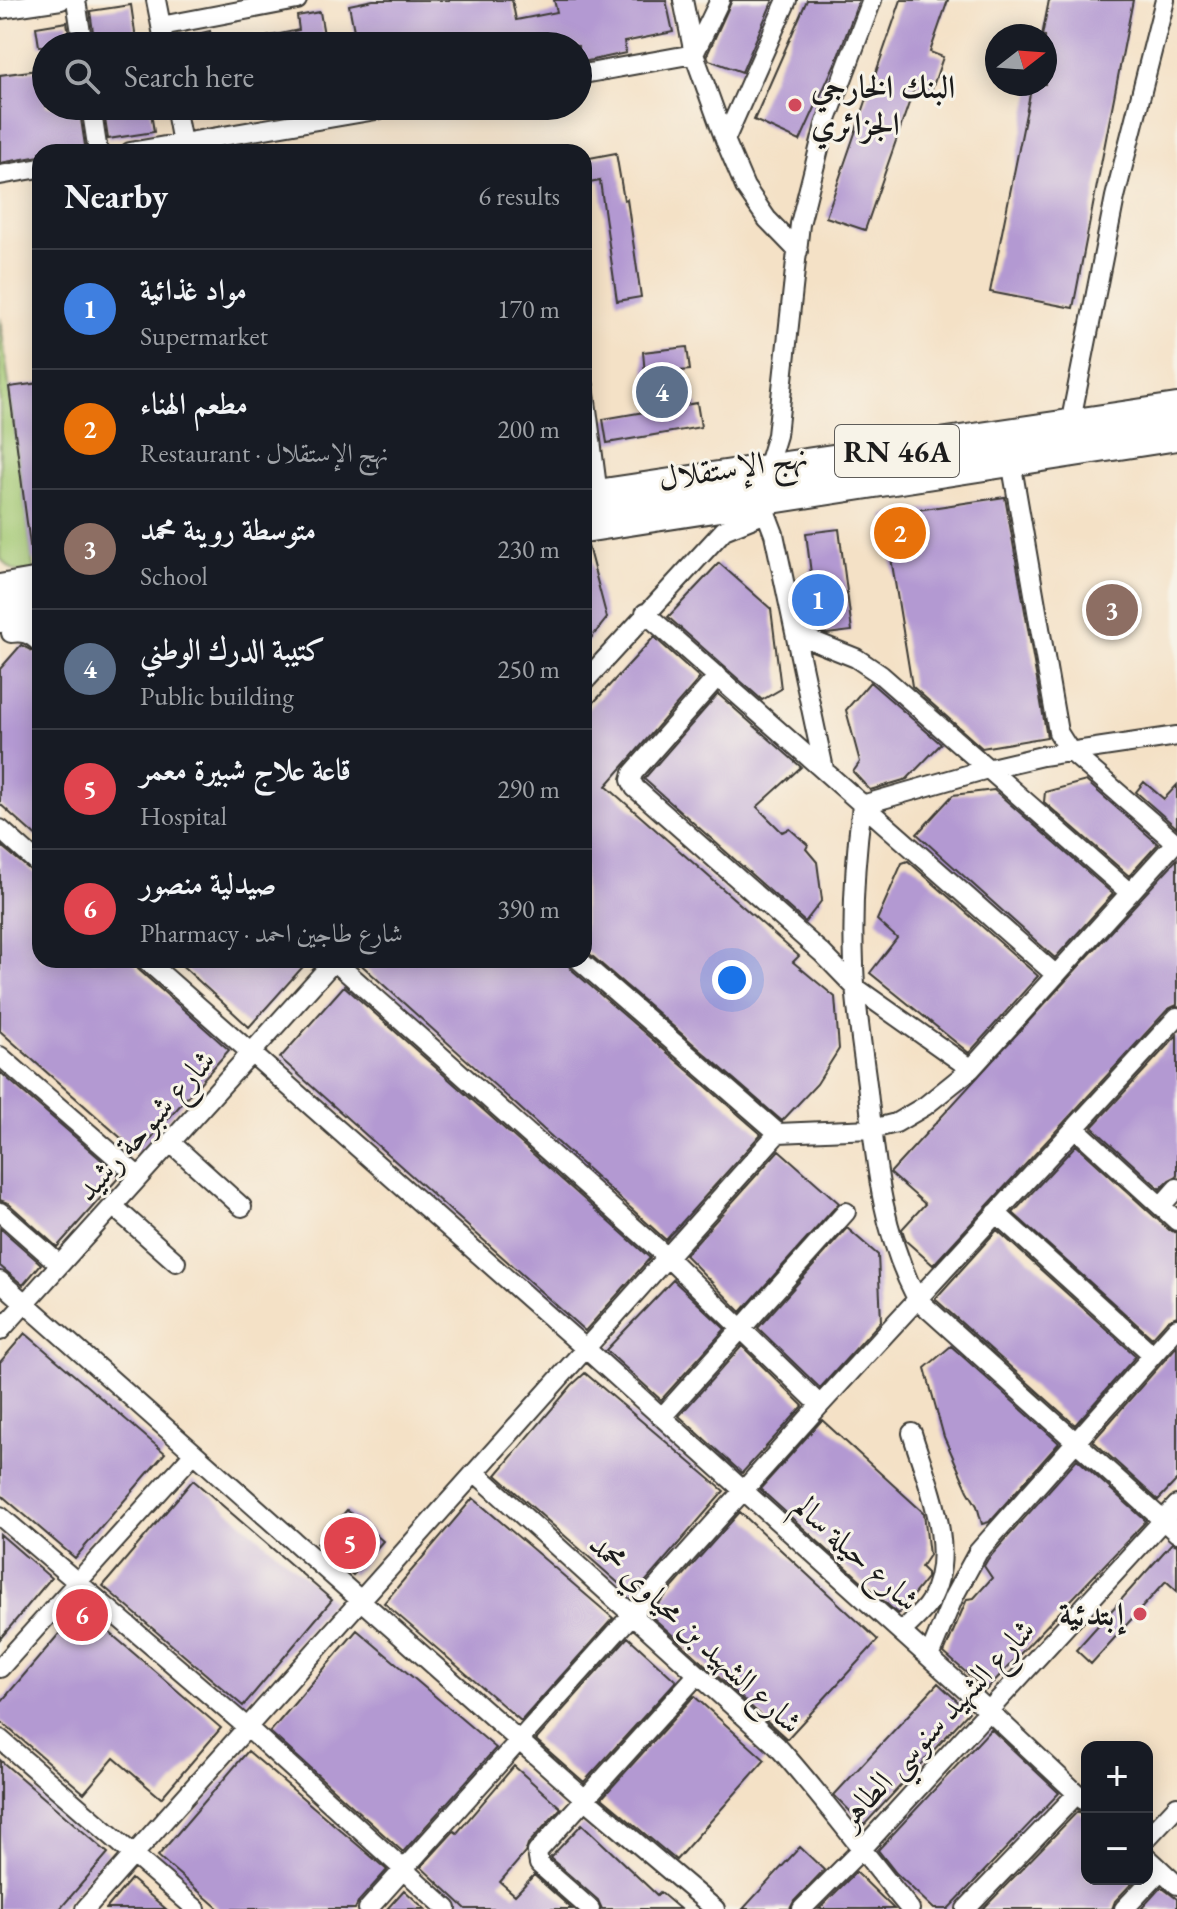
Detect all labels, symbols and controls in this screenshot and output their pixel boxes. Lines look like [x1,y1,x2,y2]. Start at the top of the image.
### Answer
north arrow [985,24,1057,96]
search box [32,32,592,120]
icon: search [60,54,104,98]
text: Search here [124,57,254,96]
place label: البنك الخارجي الجزائري [810,66,955,150]
marker: البنك الخارجي الجزائري [786,96,804,114]
text: Nearby [64,174,168,218]
text: 6 results [479,179,560,213]
text: مواد غذائية [140,270,247,309]
text: 1 [83,292,97,326]
text: 170 m [497,292,560,326]
text: Supermarket [140,319,268,353]
pin: 4 [636,362,688,422]
text: مطعم الهناء [140,384,248,423]
text: 2 [83,412,97,446]
text: 200 m [497,412,560,446]
road number: RN 46A [835,425,959,477]
street label: نهج الإستقلال [655,434,812,506]
text: Restaurant · نهج الإستقلال [140,436,388,470]
pin: 2 [874,503,926,563]
text: متوسطة روينة محمد [140,510,316,549]
text: 3 [83,532,97,566]
text: 230 m [497,532,560,566]
text: School [140,559,208,593]
pin: 1 [792,570,844,630]
pin: 3 [1086,580,1138,640]
text: كتيبة الدرك الوطني [140,630,325,669]
text: 4 [83,652,97,686]
text: 250 m [497,652,560,686]
text: Public building [140,679,294,713]
text: قاعة علاج شبيرة معمر [140,750,351,789]
text: 5 [83,772,97,806]
text: 290 m [497,772,560,806]
text: Hospital [140,799,227,833]
text: صيدلية منصور [140,864,276,903]
text: 6 [83,892,97,926]
text: 390 m [497,892,560,926]
text: Pharmacy · شارع طاجين احمد [140,916,403,950]
your location [712,960,752,1000]
street label: شارع شبوحة رشيد [66,1040,229,1214]
street label: شارع حيلة سالم [780,1485,929,1626]
pin: 5 [324,1513,376,1573]
street label: شارع الشهيد بن محياوي محمد [576,1523,812,1747]
pin: 6 [56,1585,108,1645]
place label: إبتدئية [1059,1593,1126,1636]
marker: إبتدئية [1131,1605,1149,1623]
street label: شارع الشهيد سنوسي الطاهر [826,1609,1050,1845]
map controls [1081,1741,1153,1885]
button: + [1081,1741,1153,1813]
button: − [1081,1813,1153,1885]

